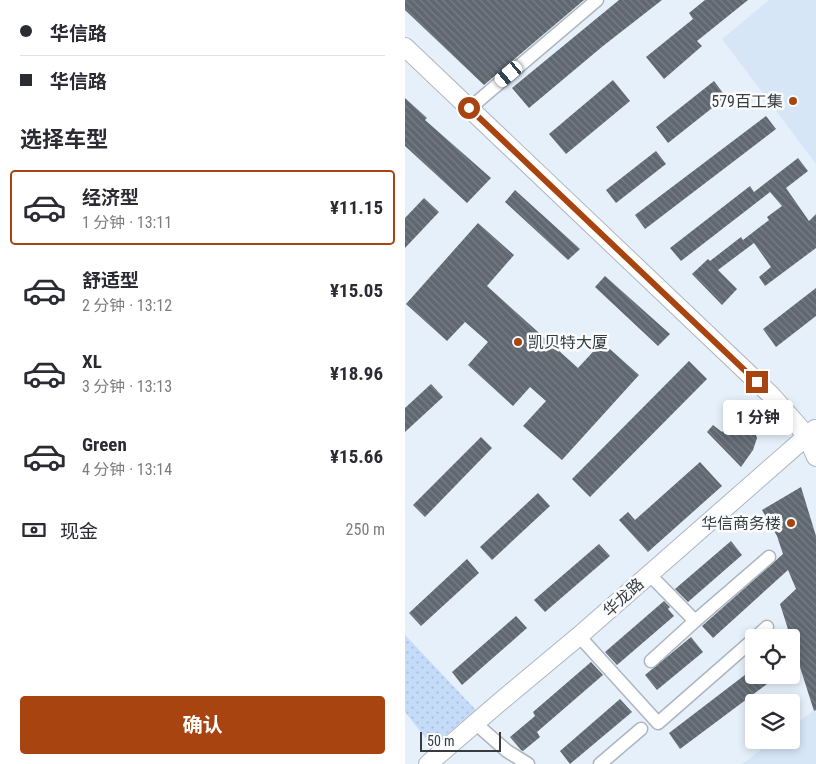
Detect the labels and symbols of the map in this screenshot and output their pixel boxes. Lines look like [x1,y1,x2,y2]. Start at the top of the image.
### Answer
car [492,59,525,89]
place label: 579百工集 [711,92,783,111]
marker: 579百工集 [787,95,799,107]
route start [458,97,480,119]
place label: 凯贝特大厦 [528,333,608,352]
marker: 凯贝特大厦 [512,336,524,348]
route end [746,371,768,393]
callout: 1 分钟 [722,400,792,434]
place label: 华信商务楼 [701,514,781,533]
marker: 华信商务楼 [785,517,797,529]
street label: 华龙路 [599,574,648,620]
scale bar [420,729,501,752]

